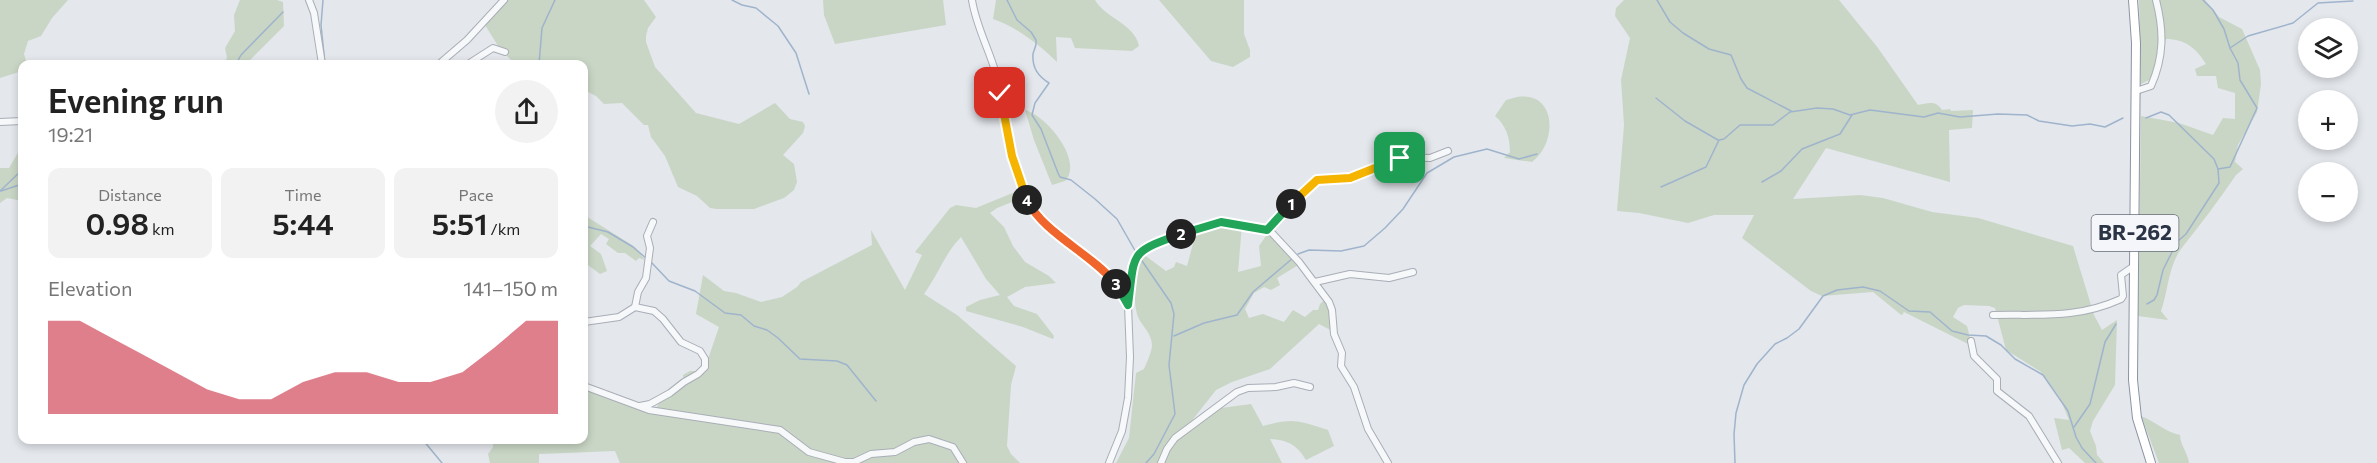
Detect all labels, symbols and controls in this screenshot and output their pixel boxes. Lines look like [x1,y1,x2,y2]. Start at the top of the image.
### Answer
map controls [2298,18,2358,222]
button: layers [2298,18,2358,78]
pin [974,67,1025,118]
icon: check [983,76,1016,109]
text: Evening run [48,79,224,120]
button: share [495,80,558,143]
button: + [2298,90,2358,150]
text: 19:21 [48,122,93,146]
pin [1374,132,1425,183]
icon: arrive [1383,141,1416,174]
button: − [2298,162,2358,222]
text: Distance [98,185,162,204]
text: Time [285,185,321,204]
text: Pace [459,185,493,204]
pin: 4 [1012,185,1042,215]
pin: 1 [1276,189,1306,219]
text: 4 [1022,190,1032,209]
text: 1 [1287,194,1295,213]
text: 0.98 [85,204,149,241]
text: 5:44 [272,204,334,241]
text: 5:51 [432,204,487,241]
road number: BR-262 [2092,215,2178,251]
text: km [149,219,175,238]
text: /km [487,219,520,238]
pin: 2 [1166,219,1196,249]
text: 2 [1176,224,1186,243]
pin: 3 [1101,269,1131,299]
text: 3 [1111,274,1121,293]
text: Elevation [48,276,133,300]
text: 141–150 m [463,276,558,300]

